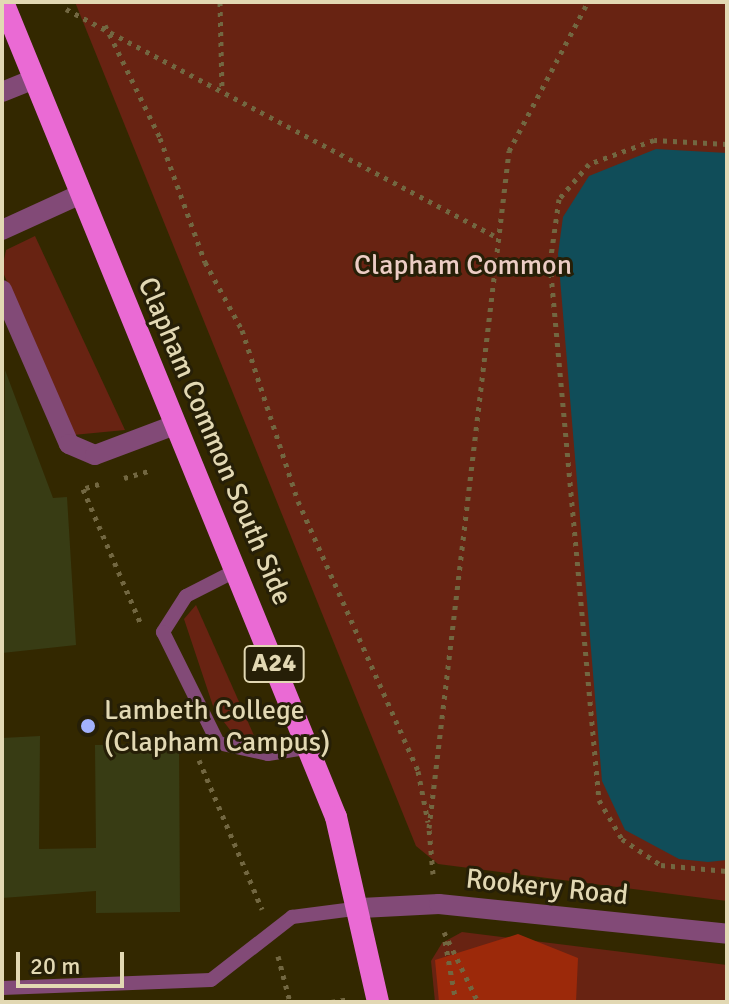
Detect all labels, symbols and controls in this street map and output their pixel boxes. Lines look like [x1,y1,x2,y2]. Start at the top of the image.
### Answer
park label: Clapham Common [354,248,572,282]
street label: Clapham Common South Side [131,272,299,610]
road number: A24 [242,642,306,686]
place label: Lambeth College (Clapham Campus) [104,693,330,759]
marker: Lambeth College (Clapham Campus) [79,717,97,735]
street label: Rookery Road [464,862,630,912]
scale bar [20,936,128,986]
text: 20 m [30,951,80,981]

